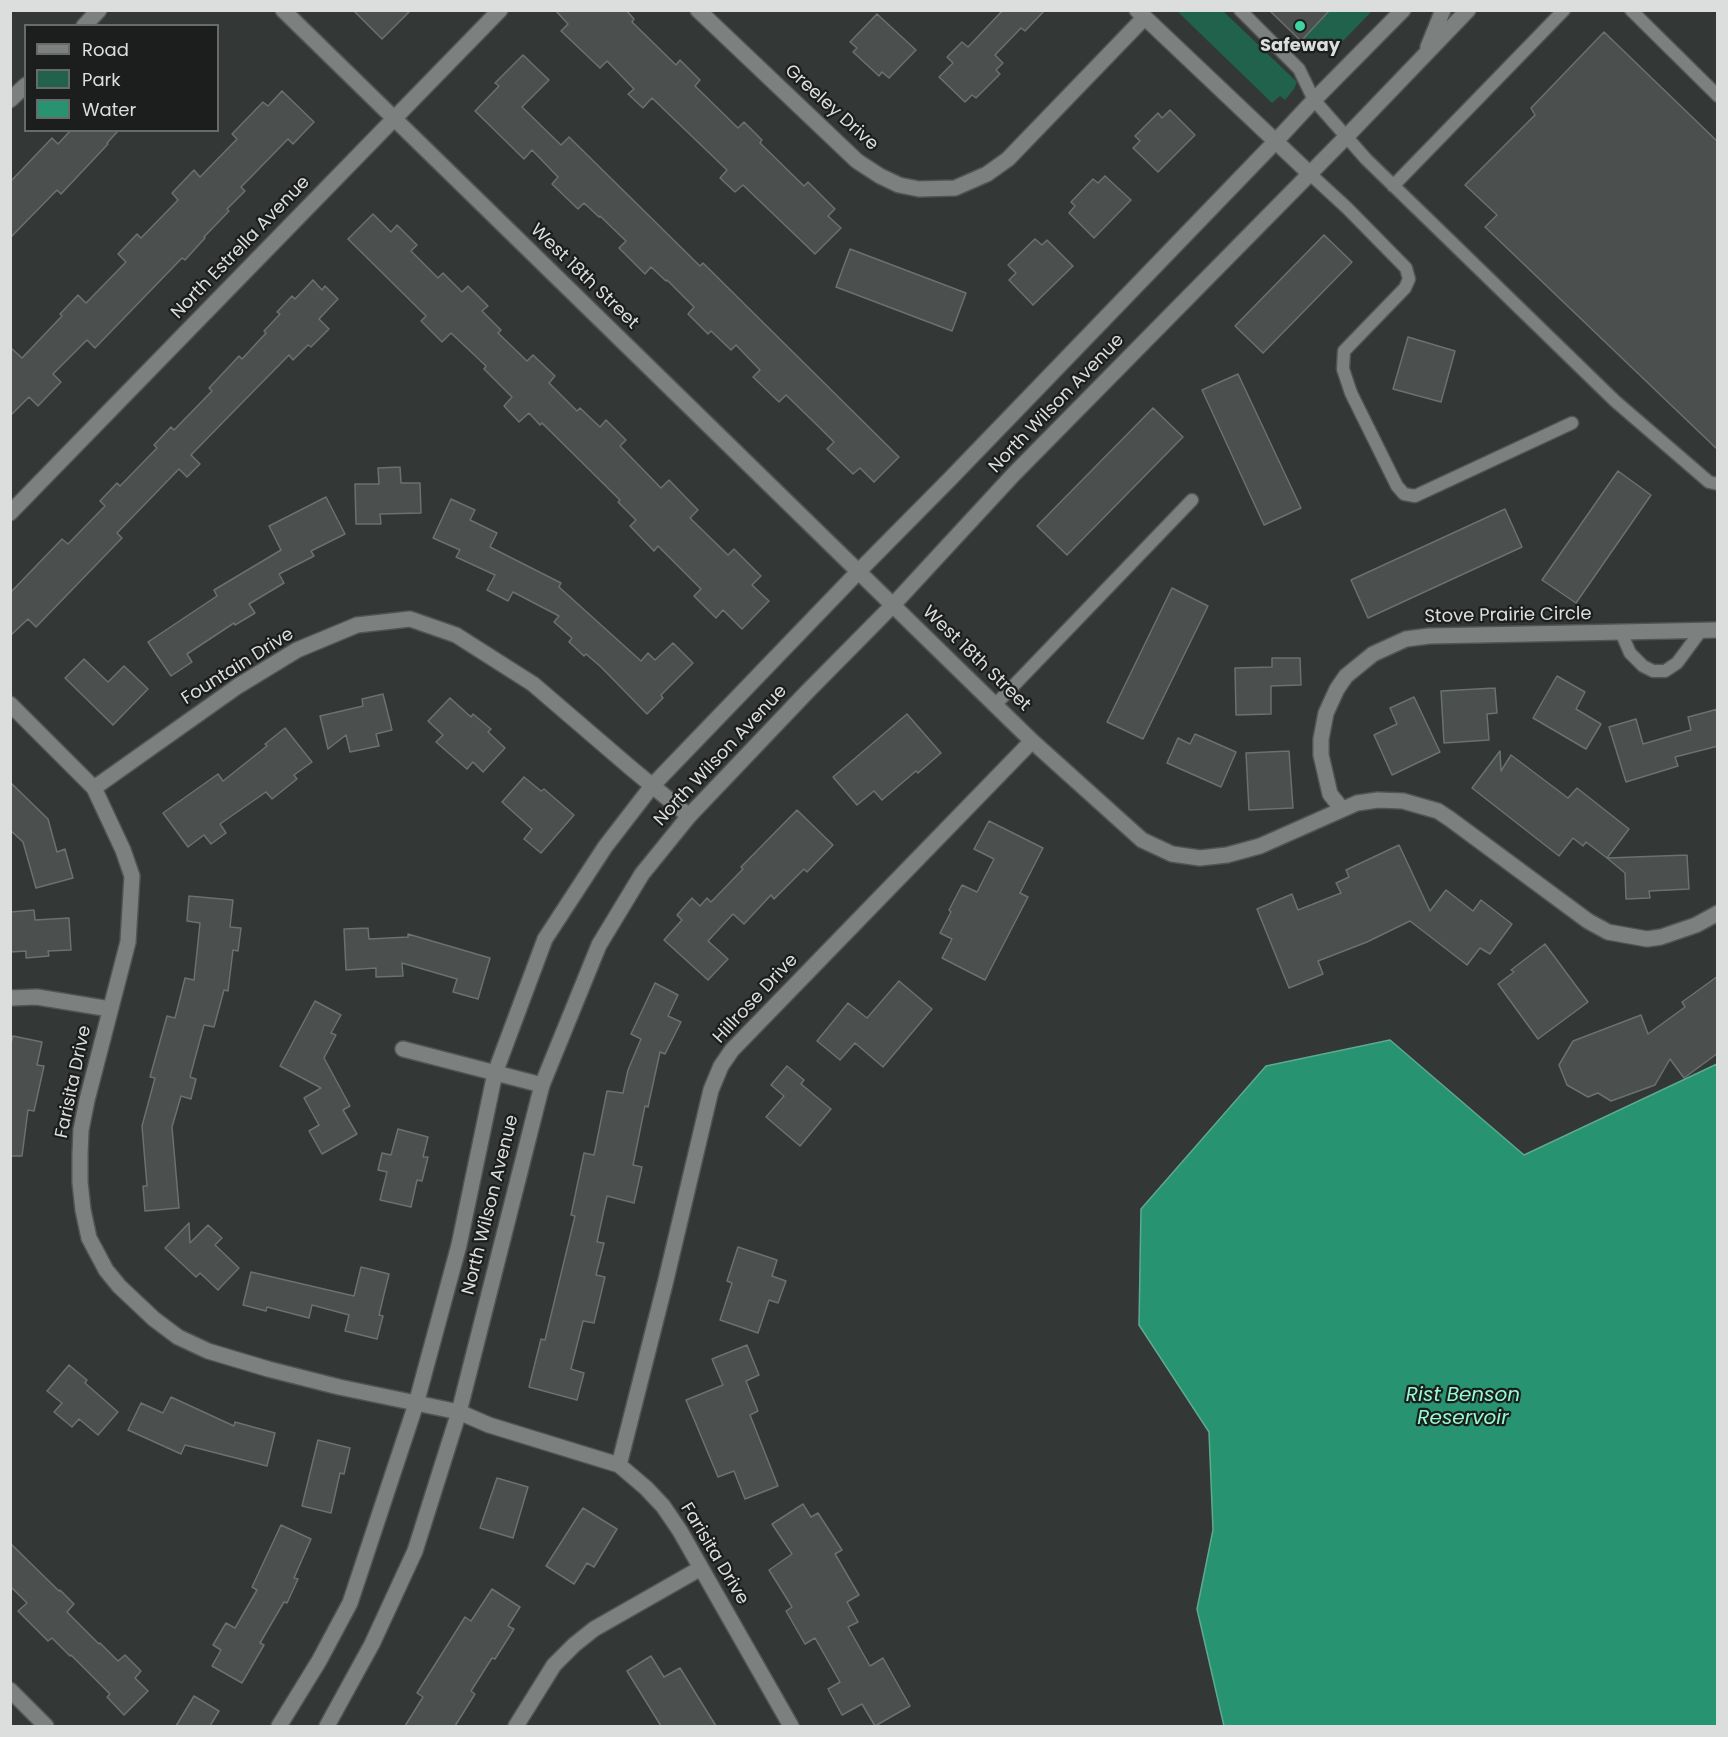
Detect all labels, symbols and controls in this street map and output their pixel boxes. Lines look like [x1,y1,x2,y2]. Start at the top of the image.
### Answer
marker: Safeway [1293,19,1307,33]
legend [24,24,219,132]
place label: Safeway [1260,35,1340,57]
text: Road [82,37,129,62]
street label: Greeley Drive [780,60,882,156]
text: Park [82,67,121,92]
text: Water [82,97,136,122]
street label: North Estrella Avenue [167,172,315,324]
street label: West 18th Street [525,220,643,334]
street label: North Wilson Avenue [985,330,1129,478]
street label: West 18th Street [917,602,1035,716]
street label: Stove Prairie Circle [1424,604,1592,628]
street label: Fountain Drive [178,624,298,710]
street label: North Wilson Avenue [650,681,792,831]
street label: Hillrose Drive [709,950,803,1048]
street label: Farisita Drive [51,1024,97,1140]
street label: North Wilson Avenue [458,1113,524,1297]
water label: Rist Benson Reservoir [1406,1384,1520,1431]
street label: Farisita Drive [675,1499,753,1609]

